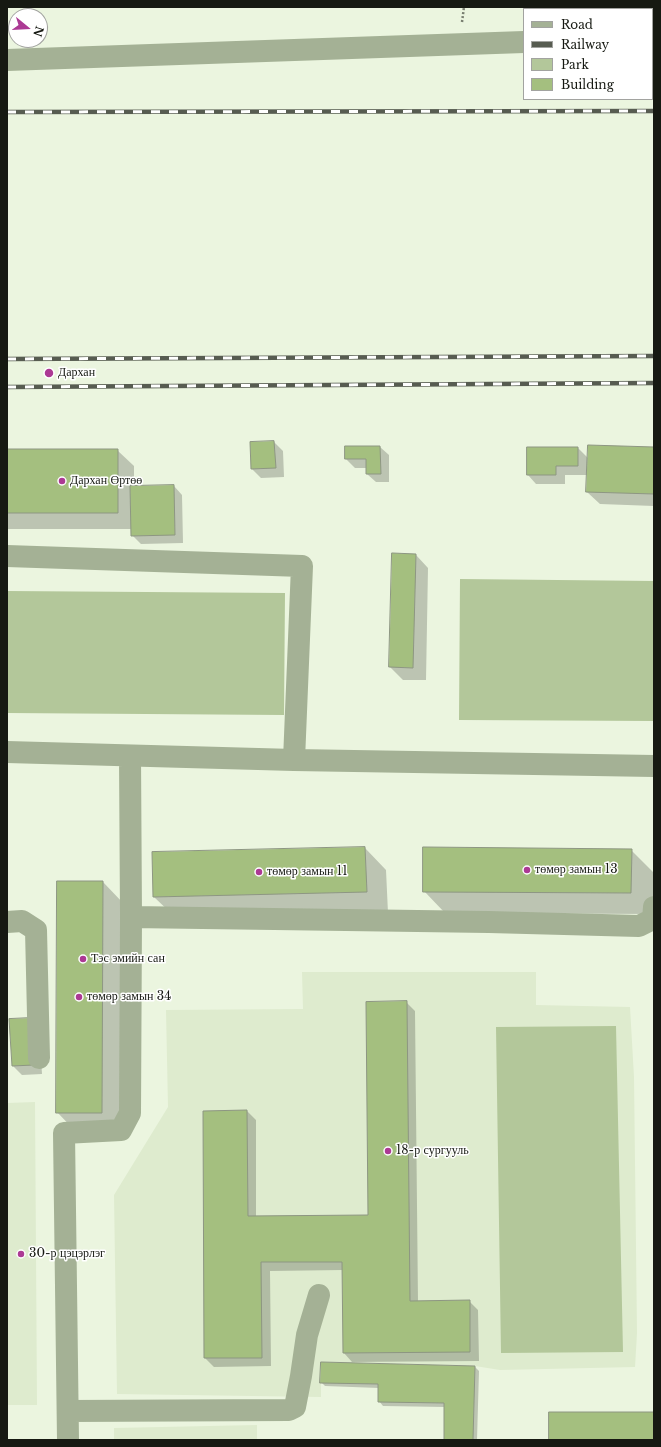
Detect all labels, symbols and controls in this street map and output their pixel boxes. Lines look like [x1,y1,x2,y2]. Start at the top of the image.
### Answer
north arrow [8,8,48,48]
legend [523,8,653,100]
text: Road [561,17,593,32]
text: N [30,24,47,38]
text: Railway [561,37,609,52]
text: Park [561,57,589,72]
text: Building [561,77,614,92]
place label: Дархан [58,366,95,380]
marker: Дархан [43,367,55,379]
place label: Дархан Өртөө [70,474,142,488]
marker: Дархан Өртөө [57,476,67,486]
place label: төмөр замын 13 [535,863,618,877]
place label: төмөр замын 11 [267,865,348,879]
marker: төмөр замын 13 [522,865,532,875]
marker: төмөр замын 11 [254,867,264,877]
place label: Тэс эмийн сан [91,952,165,966]
marker: Тэс эмийн сан [78,954,88,964]
place label: төмөр замын 34 [87,990,171,1004]
marker: төмөр замын 34 [74,992,84,1002]
place label: 18-р сургууль [396,1144,469,1158]
marker: 18-р сургууль [383,1146,393,1156]
place label: 30-р цэцэрлэг [29,1247,105,1261]
marker: 30-р цэцэрлэг [16,1249,26,1259]

